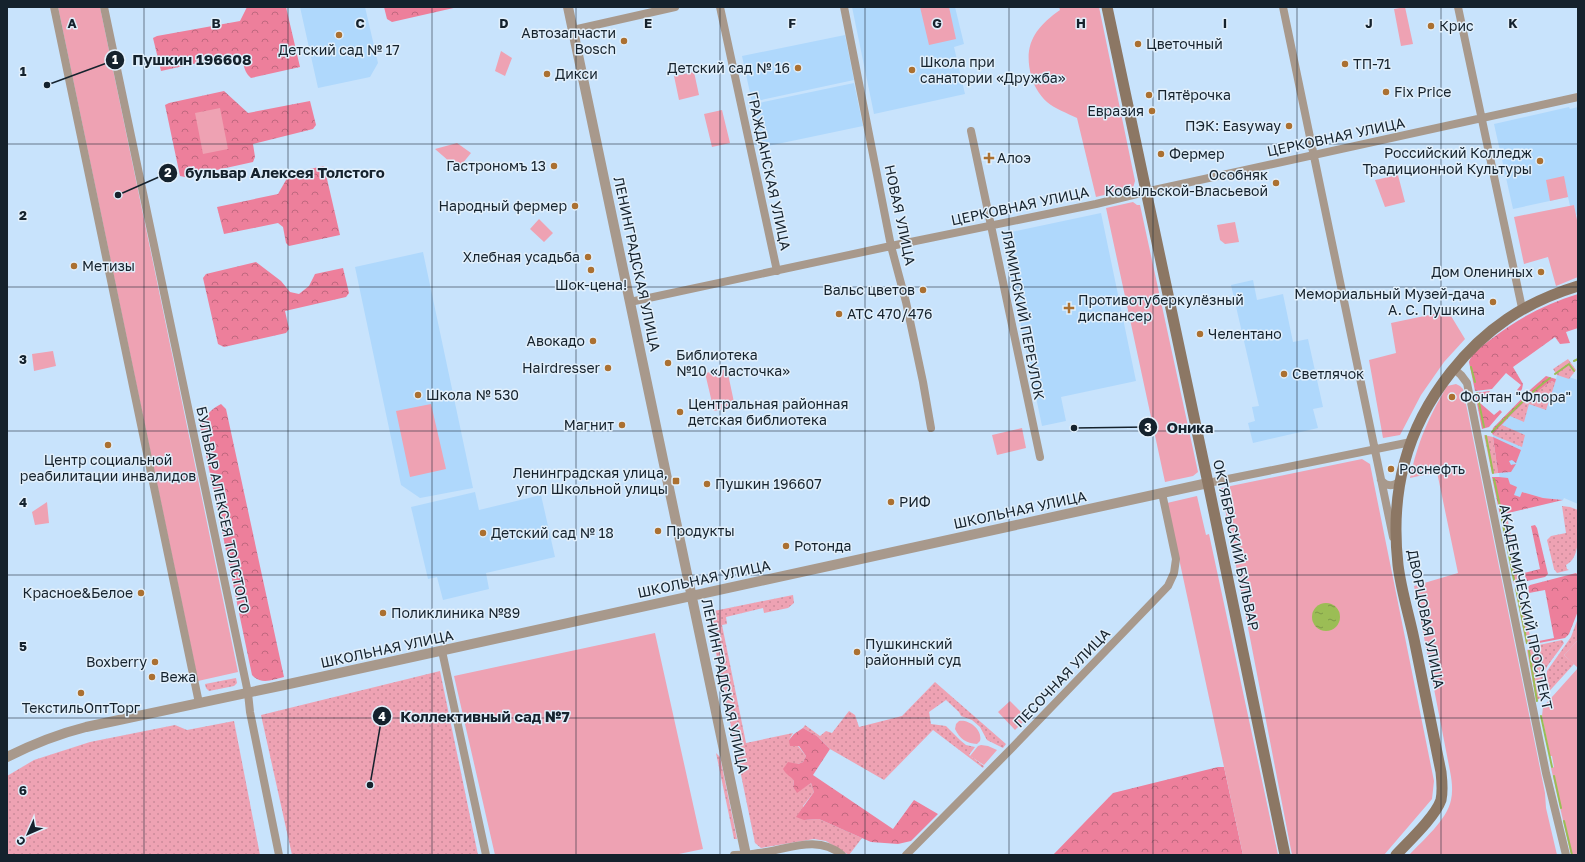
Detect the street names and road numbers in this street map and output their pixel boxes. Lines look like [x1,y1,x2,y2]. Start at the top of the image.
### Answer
street label: ГРАЖДАНСКАЯ УЛИЦА [744,90,795,252]
street label: ЦЕРКОВНАЯ УЛИЦА [1265,113,1407,159]
street label: НОВАЯ УЛИЦА [882,163,920,267]
street label: ЛЕНИНГРАДСКАЯ УЛИЦА [611,175,664,353]
street label: ЦЕРКОВНАЯ УЛИЦА [949,182,1091,228]
street label: ЛЯМИНСКИЙ ПЕРЕУЛОК [999,229,1048,401]
street label: БУЛЬВАР АЛЕКСЕЯ ТОЛСТОГО [193,405,254,615]
street label: ОКТЯБРЬСКИЙ БУЛЬВАР [1210,458,1263,632]
street label: ШКОЛЬНАЯ УЛИЦА [952,487,1089,532]
street label: АКАДЕМИЧЕСКИЙ ПРОСПЕКТ [1496,503,1557,712]
street label: ДВОРЦОВАЯ УЛИЦА [1405,548,1448,690]
street label: ШКОЛЬНАЯ УЛИЦА [636,556,773,601]
street label: ЛЕНИНГРАДСКАЯ УЛИЦА [699,597,752,775]
street label: ПЕСОЧНАЯ УЛИЦА [1010,624,1114,731]
street label: ШКОЛЬНАЯ УЛИЦА [319,626,456,671]

